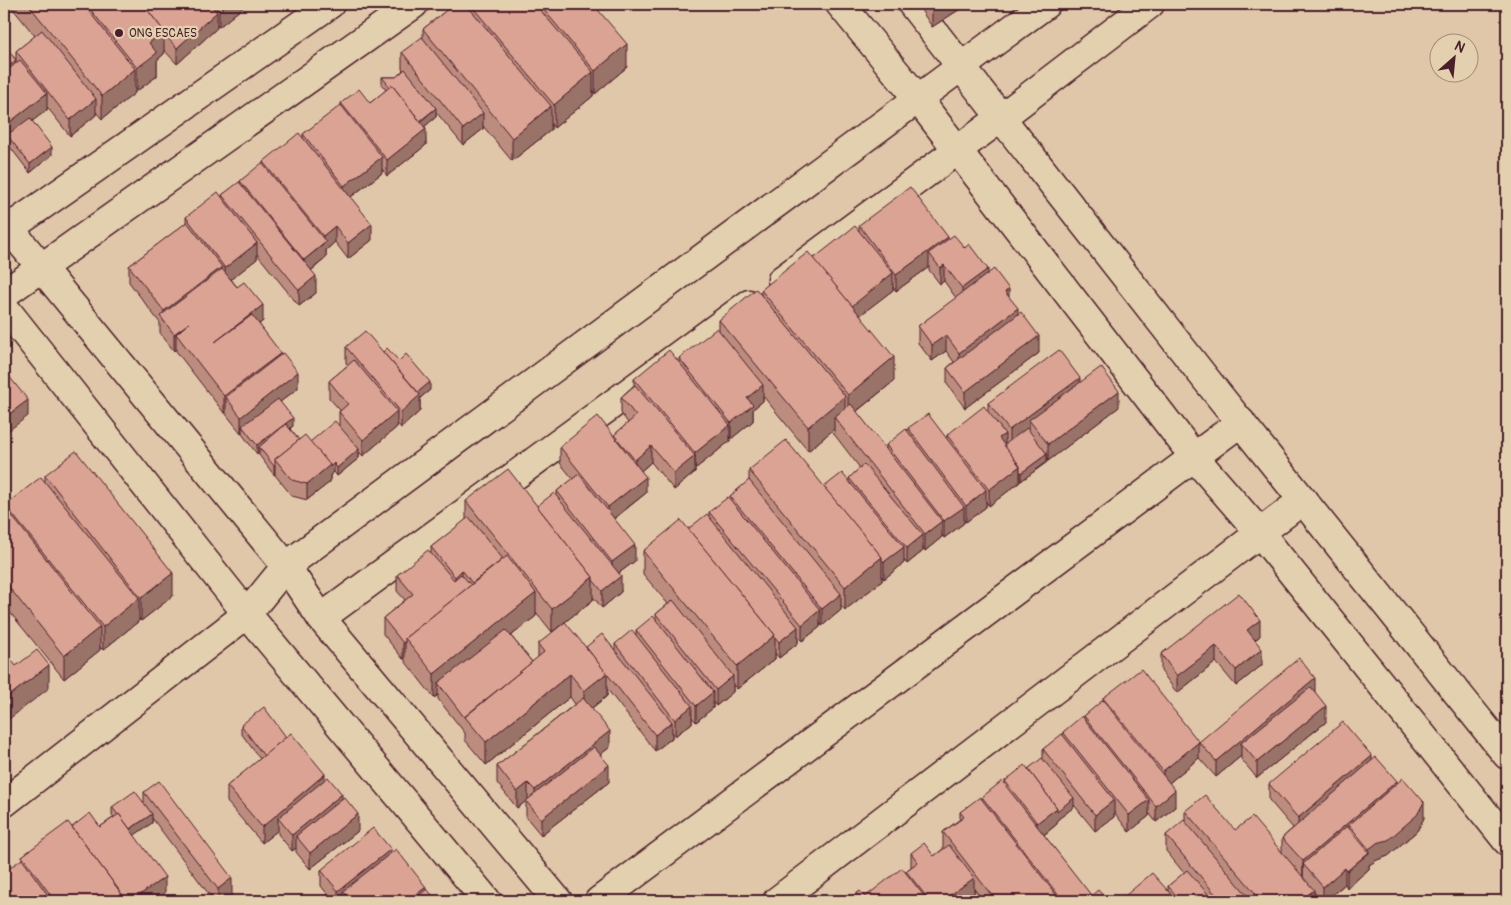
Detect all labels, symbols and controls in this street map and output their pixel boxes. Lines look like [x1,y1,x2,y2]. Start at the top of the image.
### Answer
place label: ONG ESCAES [129,26,197,41]
marker: ONG ESCAES [113,27,125,39]
north arrow [1428,32,1478,82]
text: N [1452,37,1468,57]

